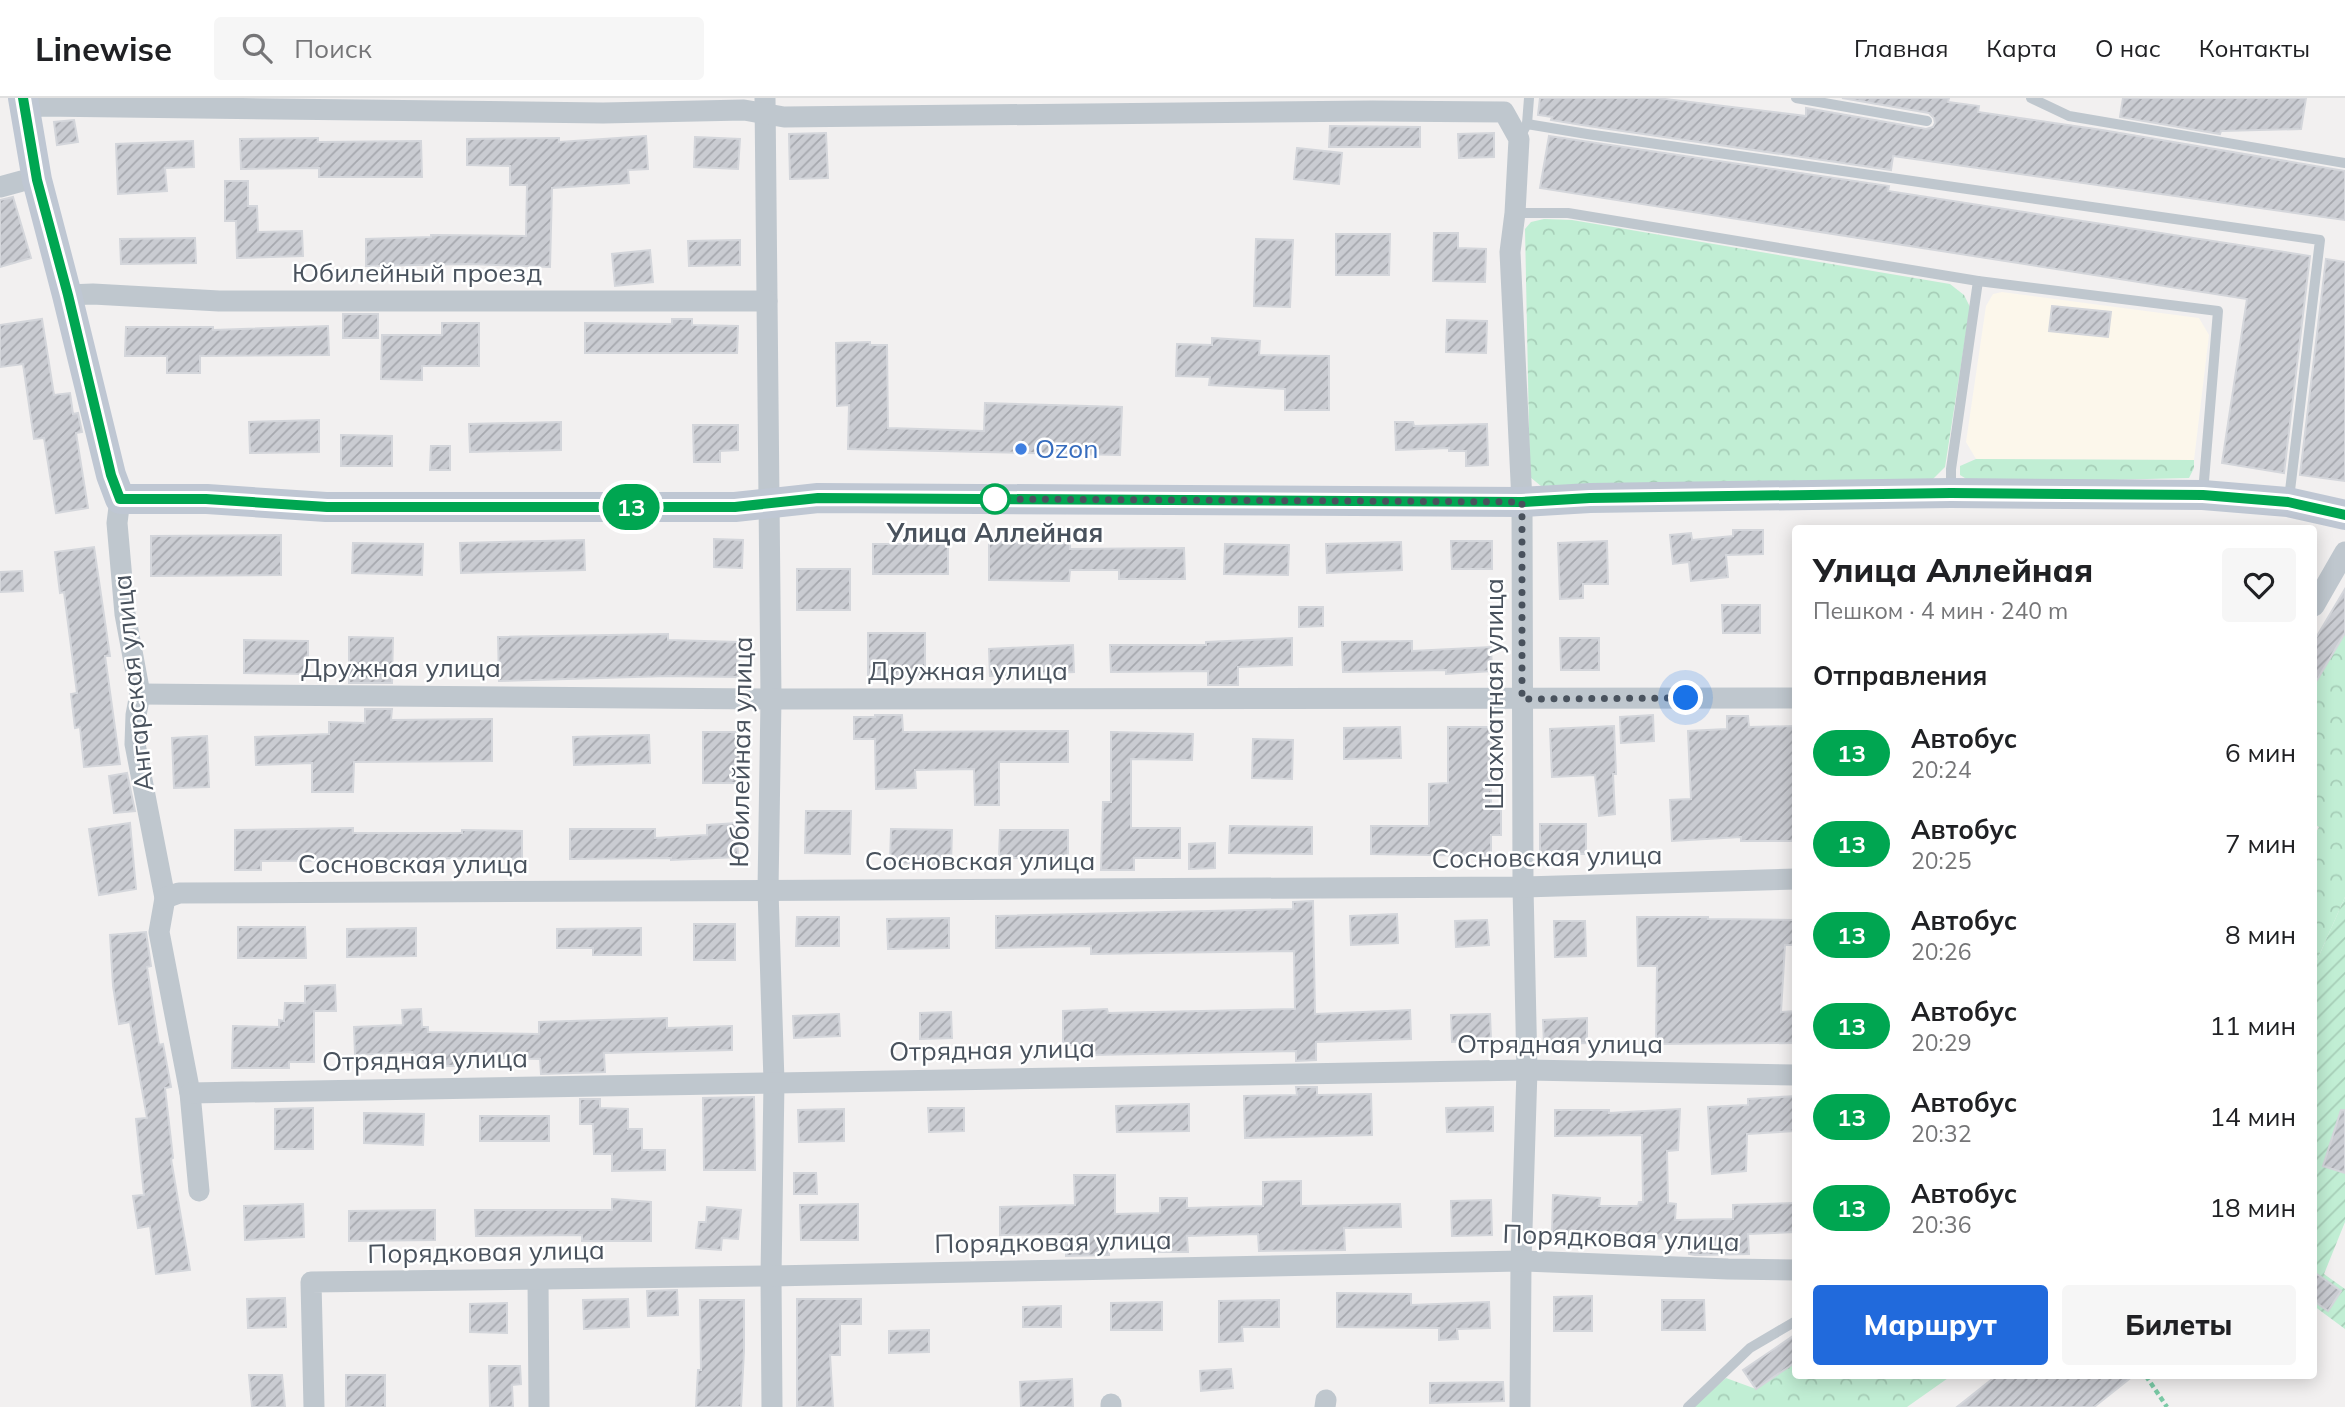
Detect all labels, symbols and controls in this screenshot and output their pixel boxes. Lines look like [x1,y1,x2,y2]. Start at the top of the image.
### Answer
search box [214,17,704,80]
text: Linewise [35,28,172,69]
icon: search [238,29,276,67]
text: Поиск [294,32,372,65]
text: Главная [1854,33,1948,63]
text: Карта [1986,33,2057,63]
text: О нас [2095,33,2161,63]
text: Контакты [2199,33,2310,63]
street label: Юбилейный проезд [292,256,542,289]
place label: Ozon [1035,432,1098,465]
marker: Ozon [1013,441,1029,457]
line badge: 13 [600,484,662,530]
marker: Улица Аллейная [980,484,1010,514]
text: 13 [617,492,645,522]
place label: Улица Аллейная [886,516,1103,549]
button: heart [2222,548,2296,622]
text: Улица Аллейная [1813,549,2093,590]
street label: Ангарская улица [105,573,160,793]
street label: Шахматная улица [1477,578,1510,810]
text: Пешком · 4 мин · 240 m [1813,596,2068,625]
street label: Юбилейная улица [722,636,759,868]
street label: Дружная улица [301,651,501,684]
street label: Дружная улица [868,654,1068,687]
text: Отправления [1813,659,1987,692]
your location [1668,680,1703,715]
text: Автобус [1911,722,2017,755]
text: 6 мин [2225,736,2296,769]
text: 13 [1837,738,1866,768]
text: 20:24 [1911,755,1971,784]
text: Автобус [1911,813,2017,846]
text: 7 мин [2225,827,2296,860]
text: 13 [1837,829,1866,859]
street label: Сосновская улица [1431,838,1663,875]
street label: Сосновская улица [865,844,1095,877]
text: 20:25 [1911,846,1971,875]
street label: Сосновская улица [298,847,528,880]
text: Автобус [1911,904,2017,937]
text: 8 мин [2225,918,2296,951]
text: 13 [1837,920,1866,950]
text: 20:26 [1911,937,1971,966]
text: Автобус [1911,995,2017,1028]
text: 11 мин [2209,1009,2296,1042]
text: 13 [1837,1011,1866,1041]
street label: Отрядная улица [1457,1027,1663,1060]
text: 20:29 [1911,1028,1971,1057]
street label: Отрядная улица [889,1031,1095,1068]
street label: Отрядная улица [322,1041,528,1078]
text: Автобус [1911,1086,2017,1119]
text: 14 мин [2209,1100,2296,1133]
text: 13 [1837,1102,1866,1132]
text: 20:32 [1911,1119,1971,1148]
text: Автобус [1911,1177,2017,1210]
text: 18 мин [2209,1191,2296,1224]
text: 13 [1837,1193,1866,1223]
text: 20:36 [1911,1210,1971,1239]
street label: Порядковая улица [1502,1217,1740,1258]
street label: Порядковая улица [934,1223,1172,1260]
street label: Порядковая улица [367,1233,605,1270]
button: Маршрут [1813,1285,2048,1365]
button: Билеты [2062,1285,2296,1365]

